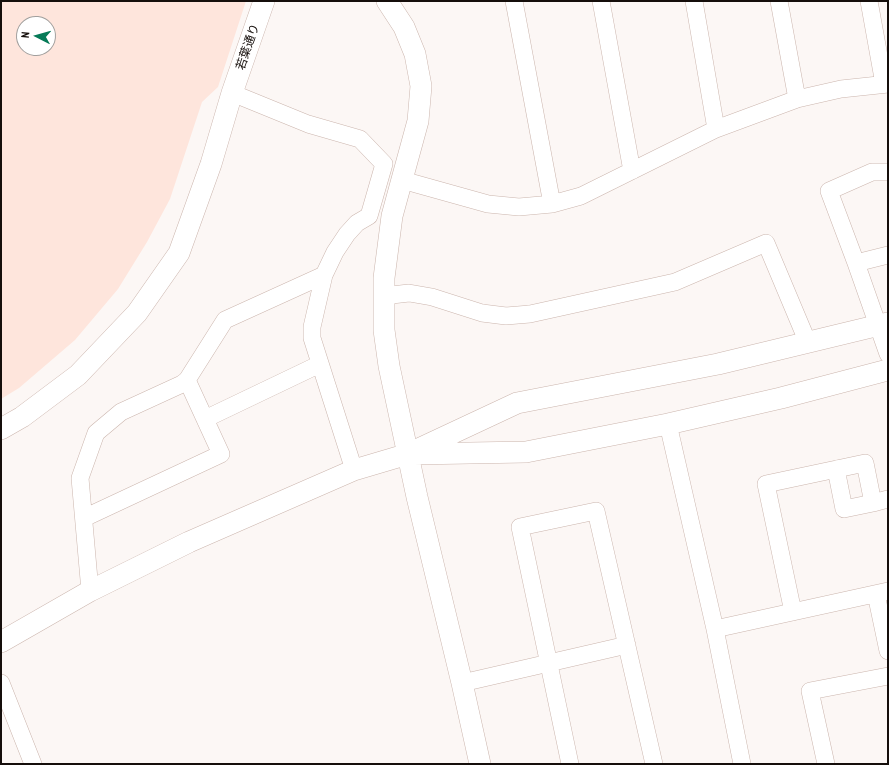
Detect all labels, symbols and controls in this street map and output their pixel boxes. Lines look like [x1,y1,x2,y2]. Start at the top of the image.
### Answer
north arrow [16,16,56,56]
street label: 若葉通り [233,22,263,72]
text: N [18,31,32,39]

